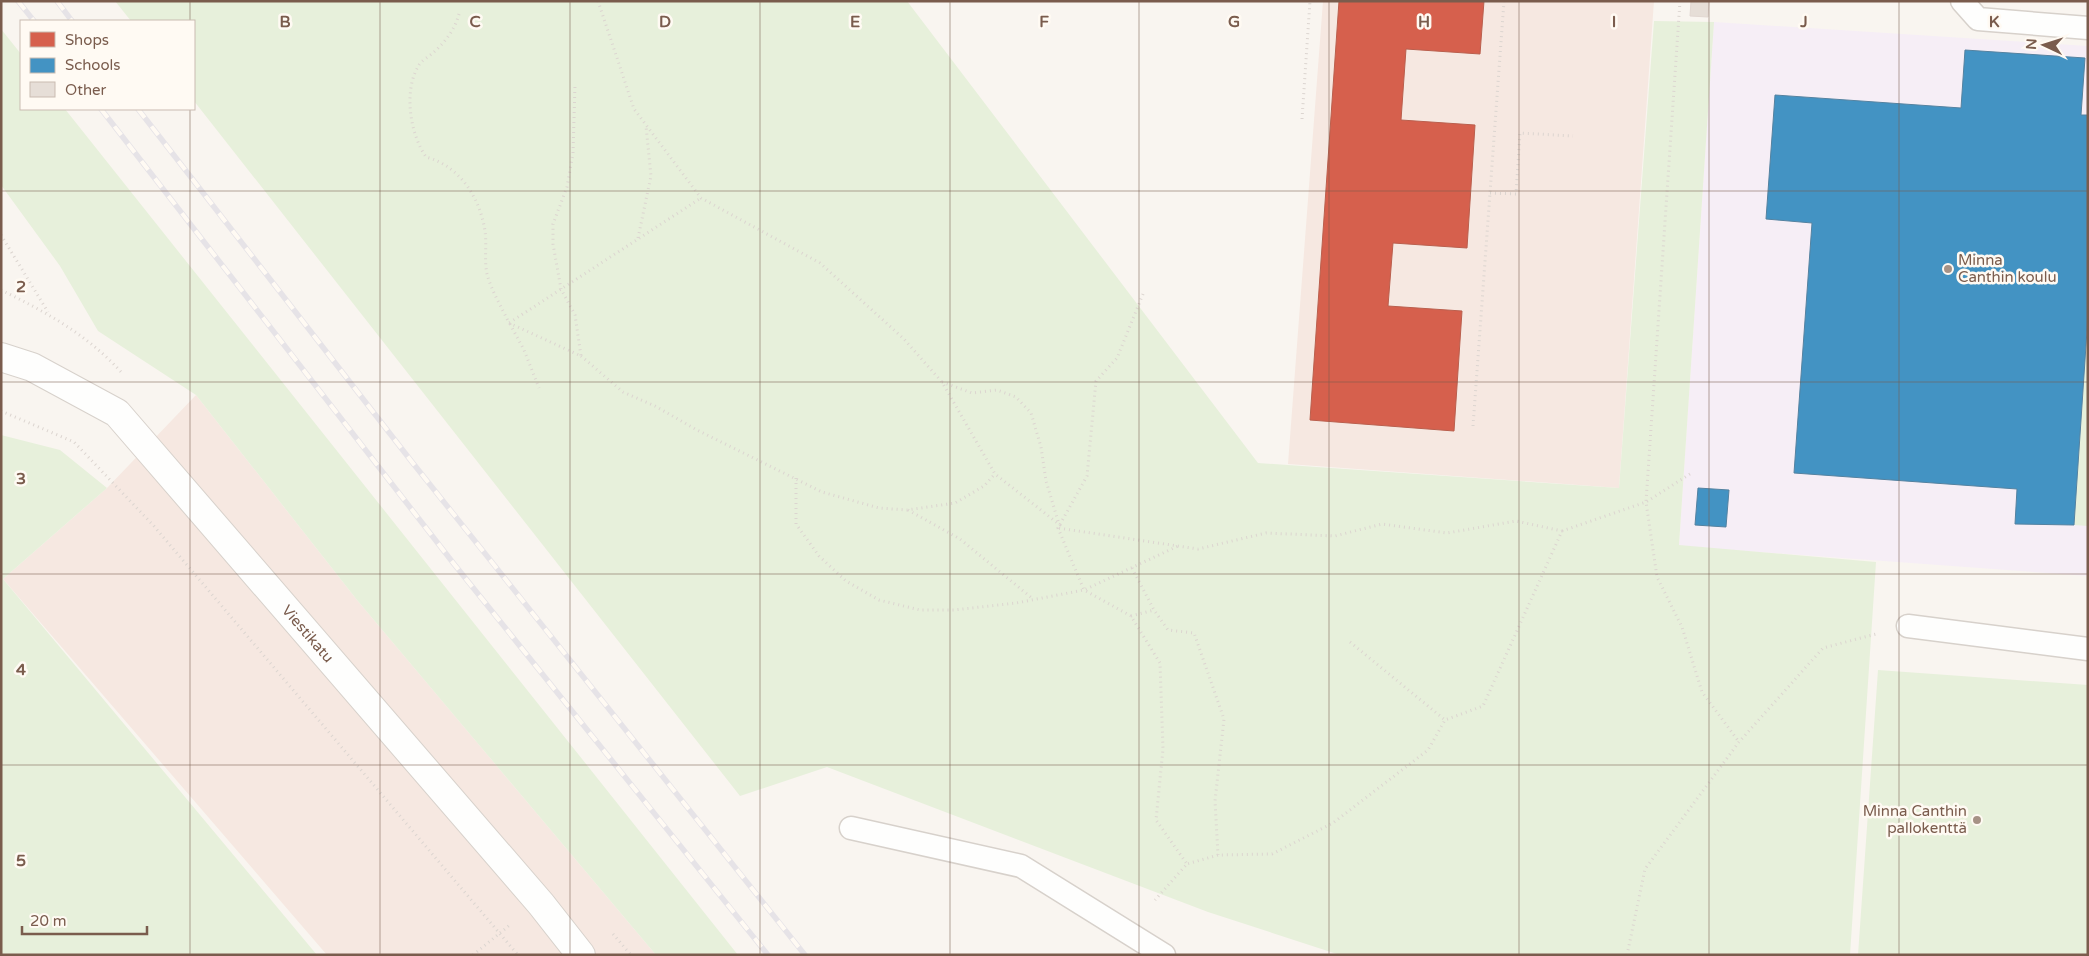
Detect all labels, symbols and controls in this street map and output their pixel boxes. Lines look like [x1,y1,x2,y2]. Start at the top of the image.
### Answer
text: B [279,12,291,32]
text: C [469,12,481,32]
text: D [659,12,671,32]
text: E [850,12,860,32]
text: F [1039,12,1049,32]
text: G [1228,12,1240,32]
text: H [1418,12,1430,32]
text: I [1612,12,1616,32]
text: J [1799,12,1808,32]
text: K [1989,12,2000,32]
legend [20,20,195,110]
north arrow [2019,20,2069,70]
text: Shops [65,31,109,49]
text: N [2023,38,2040,50]
text: Schools [65,56,121,74]
text: Other [65,81,107,99]
place label: Minna Canthin koulu [1958,251,2057,286]
marker: Minna Canthin koulu [1942,263,1954,275]
text: 2 [16,277,26,297]
text: 3 [16,469,26,489]
street label: Viestikatu [278,601,337,666]
text: 4 [16,660,26,680]
place label: Minna Canthin pallokenttä [1863,802,1967,837]
marker: Minna Canthin pallokenttä [1971,814,1983,826]
text: 5 [16,851,26,871]
scale bar [22,904,148,936]
text: 20 m [30,912,67,930]

